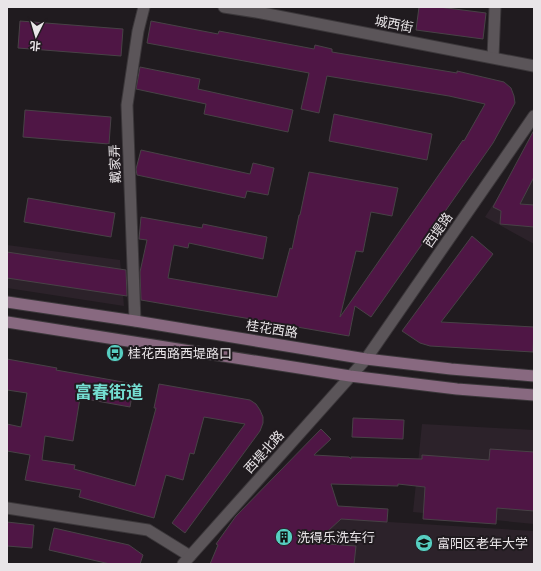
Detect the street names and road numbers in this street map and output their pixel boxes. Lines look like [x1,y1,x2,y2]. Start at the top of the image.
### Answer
street label: 城西街 [373,13,415,35]
street label: 戴家弄 [107,144,123,184]
street label: 西堤路 [421,210,455,250]
street label: 桂花西路 [245,318,299,340]
street label: 西堤北路 [241,428,287,476]

